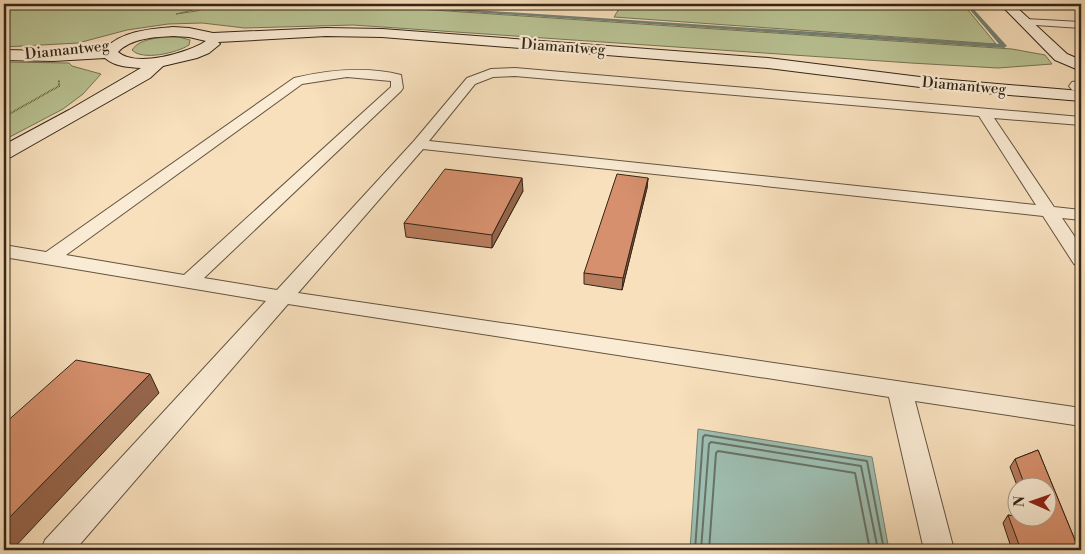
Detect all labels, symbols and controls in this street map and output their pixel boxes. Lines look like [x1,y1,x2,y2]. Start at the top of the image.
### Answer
street label: Diamantweg [520,35,606,59]
street label: Diamantweg [24,36,110,64]
street label: Diamantweg [921,73,1007,99]
north arrow [1008,476,1058,526]
text: N [1011,496,1029,507]

